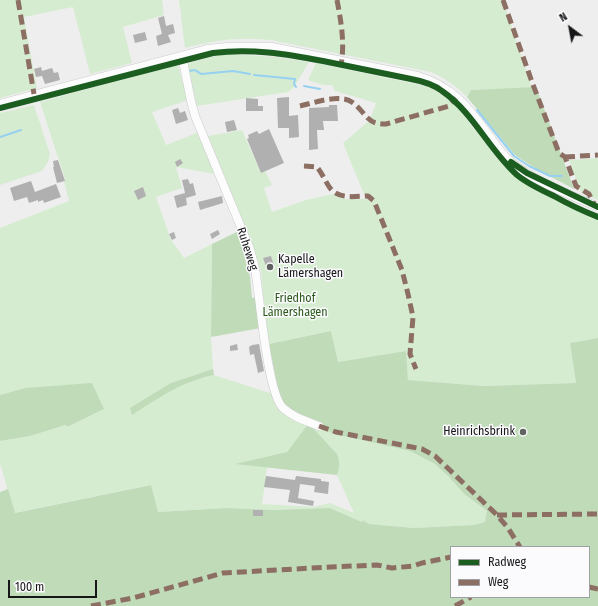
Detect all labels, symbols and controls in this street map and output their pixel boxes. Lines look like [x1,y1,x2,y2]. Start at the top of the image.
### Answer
north arrow [550,8,590,48]
text: N [557,10,570,25]
street label: Ruheweg [233,226,261,272]
place label: Kapelle Lämershagen [278,253,343,281]
marker: Kapelle Lämershagen [265,262,275,272]
park label: Friedhof Lämershagen [262,292,328,320]
place label: Heinrichsbrink [443,425,515,439]
marker: Heinrichsbrink [518,427,528,437]
legend [450,546,590,598]
text: Radweg [488,555,526,569]
scale bar [10,572,99,598]
text: Weg [488,575,508,589]
text: 100 m [15,580,44,594]

